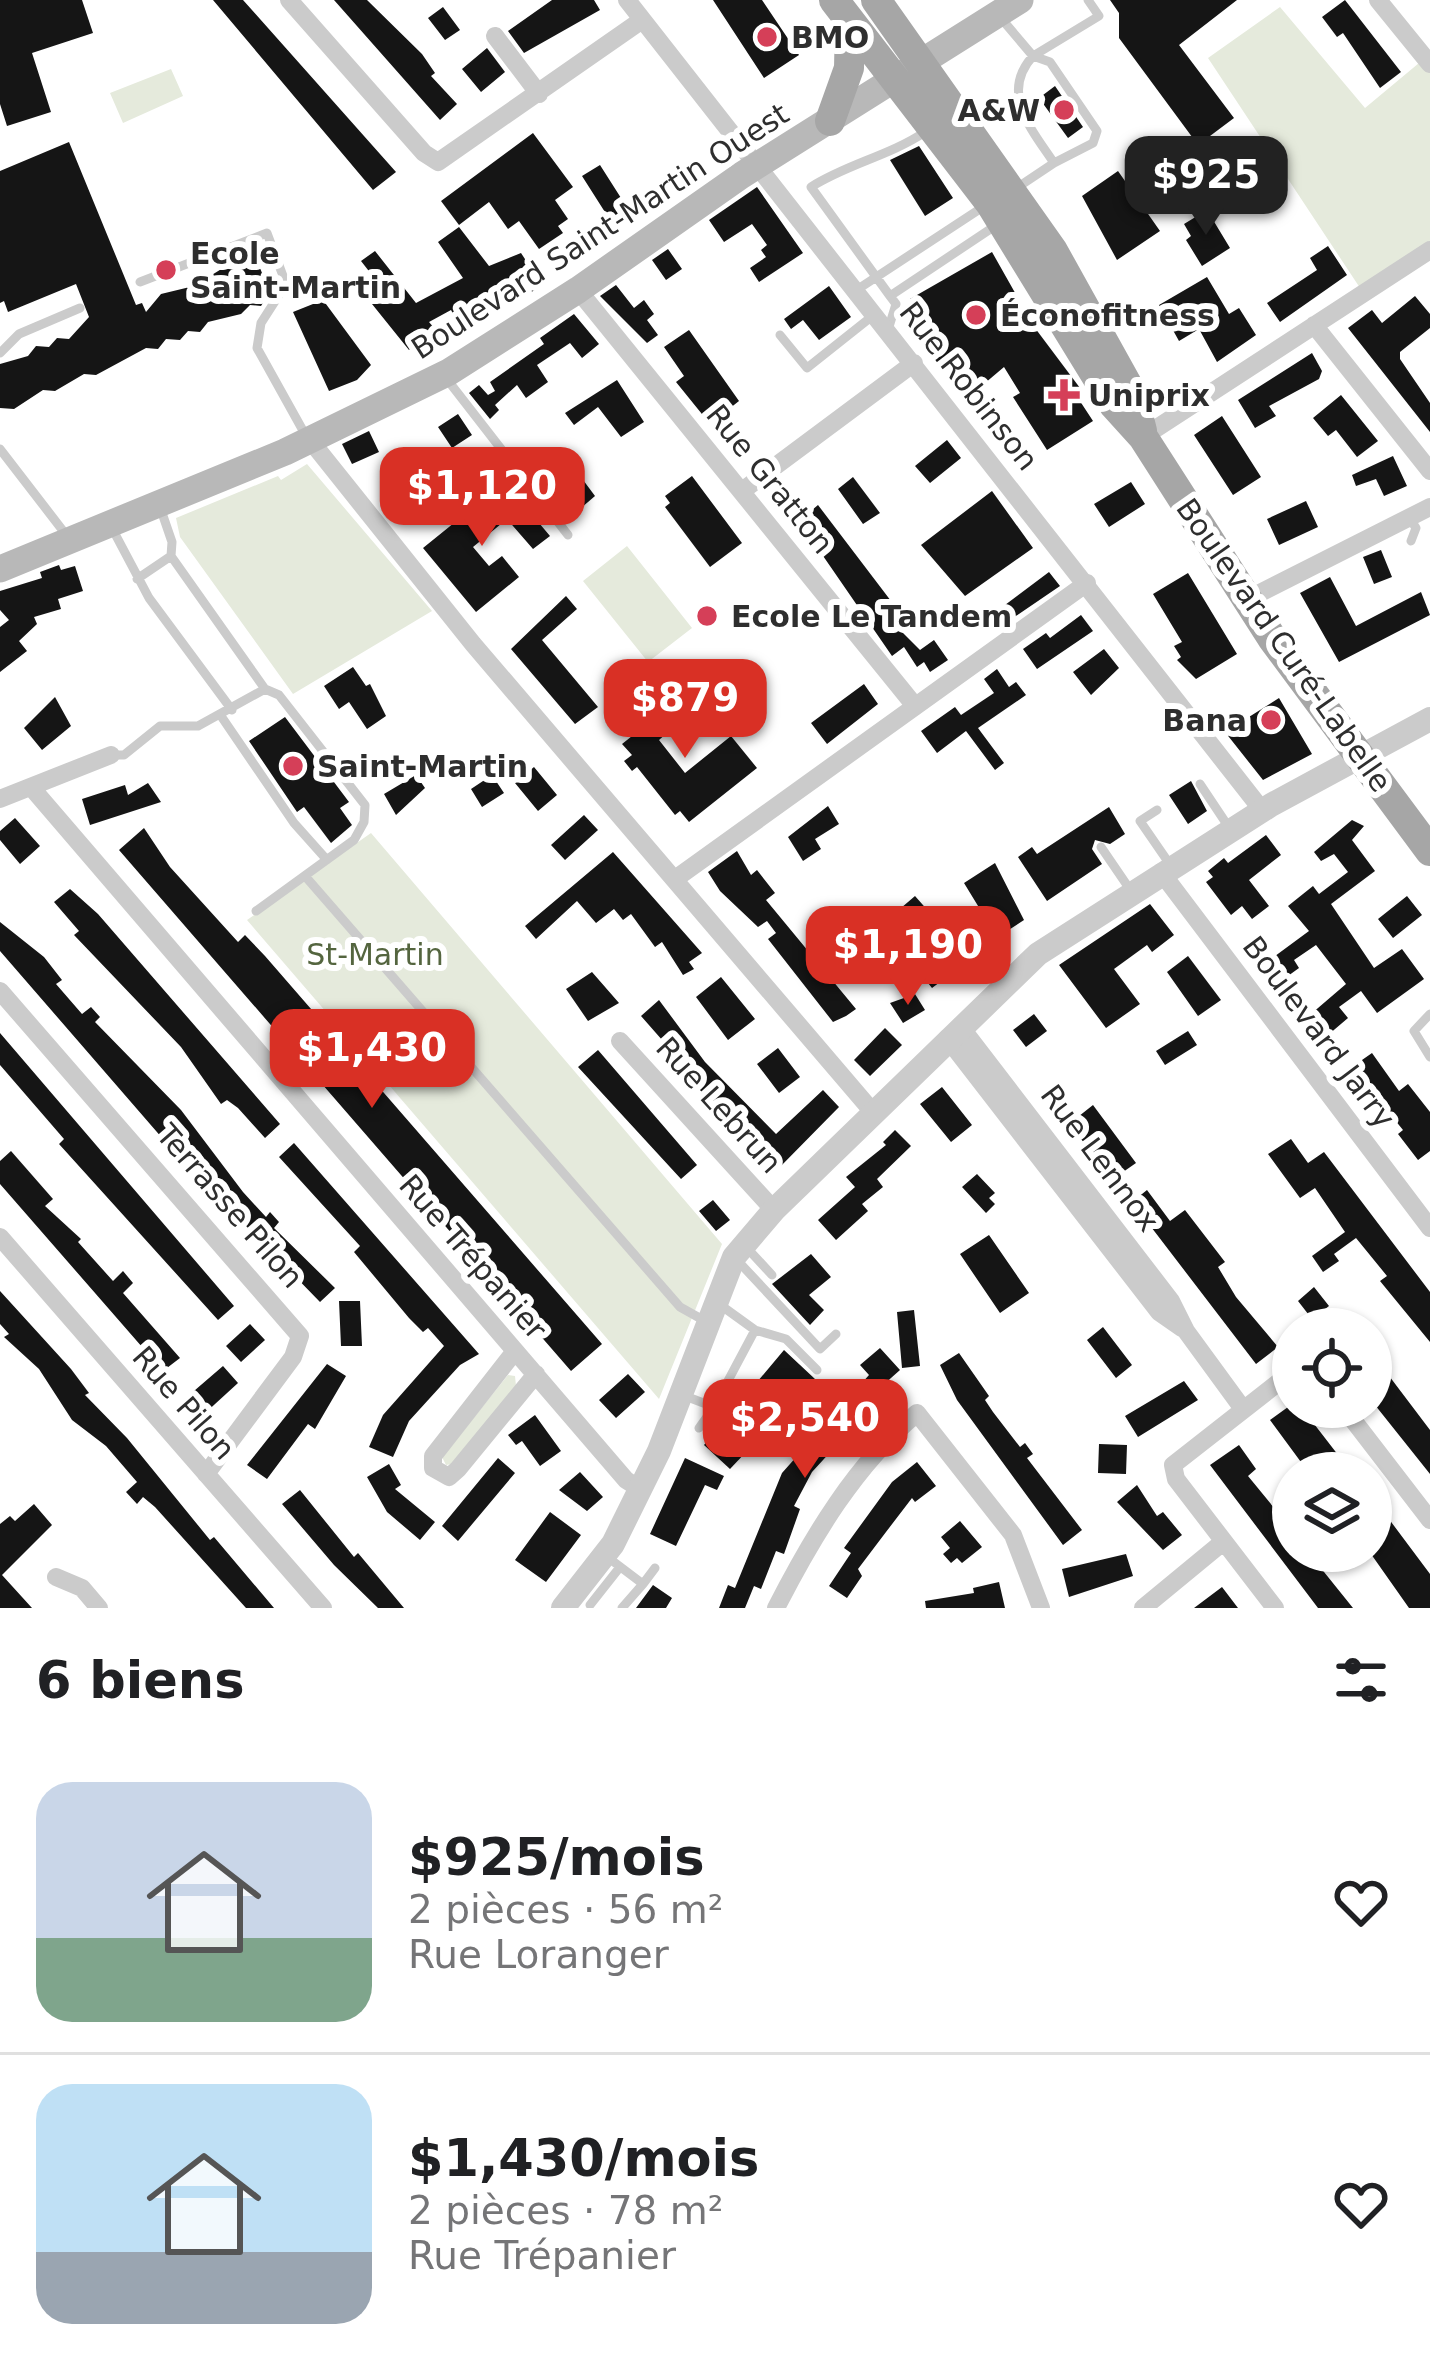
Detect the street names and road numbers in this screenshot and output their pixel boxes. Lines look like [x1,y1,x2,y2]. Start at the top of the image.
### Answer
street label: Boulevard Saint-Martin Ouest [405,96,795,366]
street label: Rue Robinson [892,295,1046,477]
street label: Rue Gratton [699,398,841,560]
street label: Boulevard Curé-Labelle [1169,492,1399,798]
street label: Boulevard Jarry [1236,929,1402,1135]
street label: Rue Lebrun [649,1030,789,1180]
street label: Rue Lennox [1034,1078,1166,1238]
street label: Terrasse Pilon [149,1116,310,1295]
street label: Rue Trépanier [392,1168,554,1347]
street label: Rue Pilon [126,1339,242,1467]

